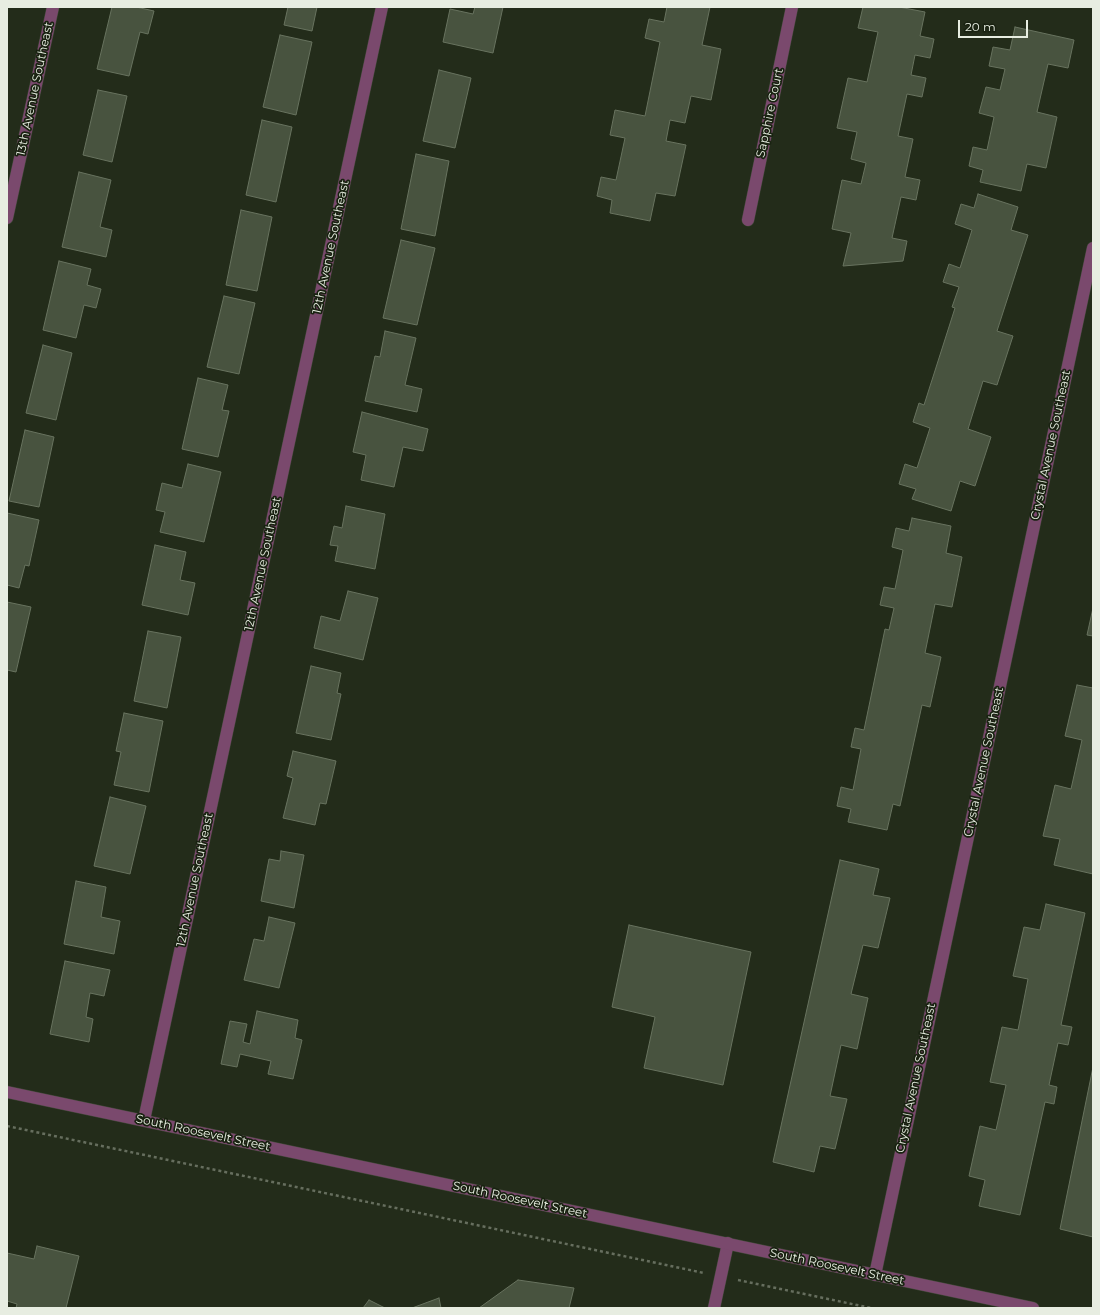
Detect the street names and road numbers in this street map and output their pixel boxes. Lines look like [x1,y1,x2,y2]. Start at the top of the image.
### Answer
street label: 13th Avenue Southeast [14,21,56,157]
street label: Sapphire Court [754,67,786,159]
street label: 12th Avenue Southeast [310,179,352,315]
street label: Crystal Avenue Southeast [1028,369,1074,521]
street label: 12th Avenue Southeast [242,496,284,632]
street label: Crystal Avenue Southeast [961,686,1007,838]
street label: 12th Avenue Southeast [174,812,216,948]
street label: Crystal Avenue Southeast [893,1002,939,1154]
street label: South Roosevelt Street [135,1112,271,1154]
street label: South Roosevelt Street [452,1179,588,1221]
street label: South Roosevelt Street [769,1246,905,1288]

